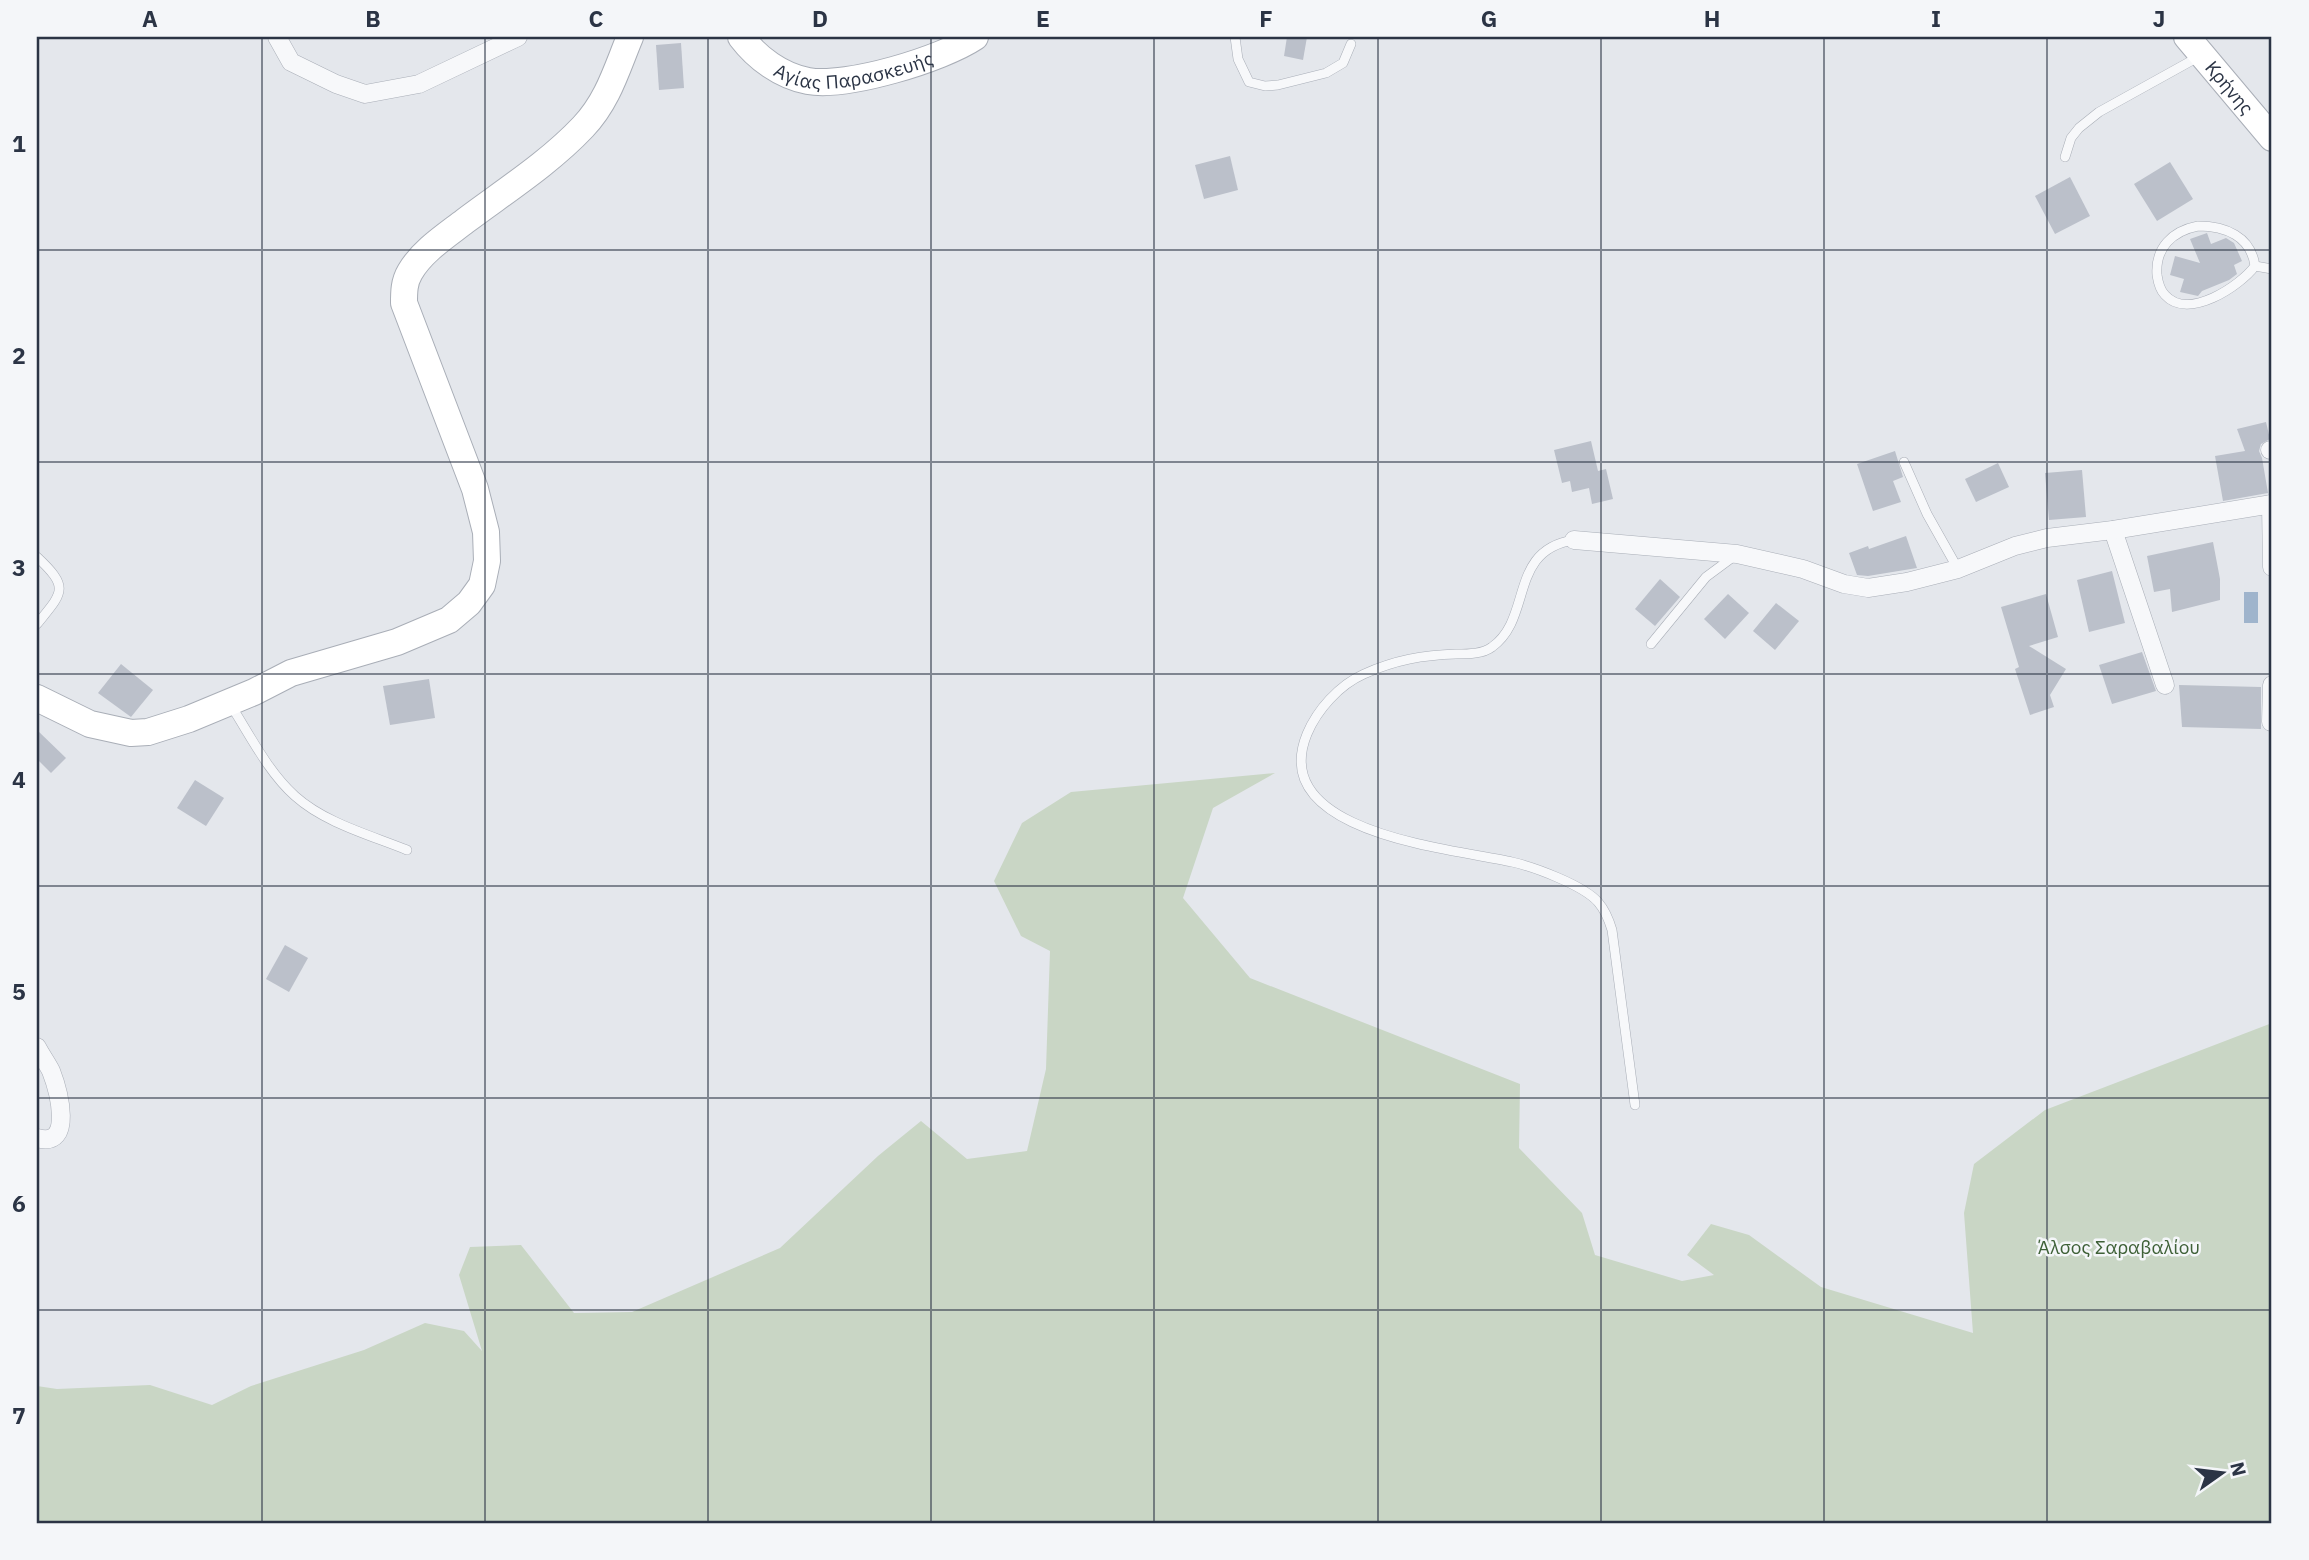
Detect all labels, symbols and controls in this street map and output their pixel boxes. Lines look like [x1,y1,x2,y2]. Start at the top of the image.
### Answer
text: A [142,3,158,33]
text: B [365,3,381,33]
text: C [589,3,604,33]
text: D [812,3,828,33]
text: E [1036,3,1050,33]
text: F [1259,3,1273,33]
text: G [1481,3,1497,33]
text: H [1704,3,1720,33]
text: I [1931,3,1941,33]
text: J [2153,3,2165,33]
street label: Αγίας Παρασκευής [770,46,936,94]
street label: Κρήνης [2200,56,2259,119]
text: 1 [12,128,26,158]
text: 2 [12,340,26,370]
text: 3 [12,552,26,582]
text: 4 [12,764,26,794]
text: 5 [12,976,26,1006]
text: 6 [12,1188,26,1218]
park label: Άλσος Σαραβαλίου [2038,1235,2200,1259]
text: 7 [12,1400,26,1430]
north arrow [2186,1438,2256,1508]
text: N [2225,1459,2252,1478]

